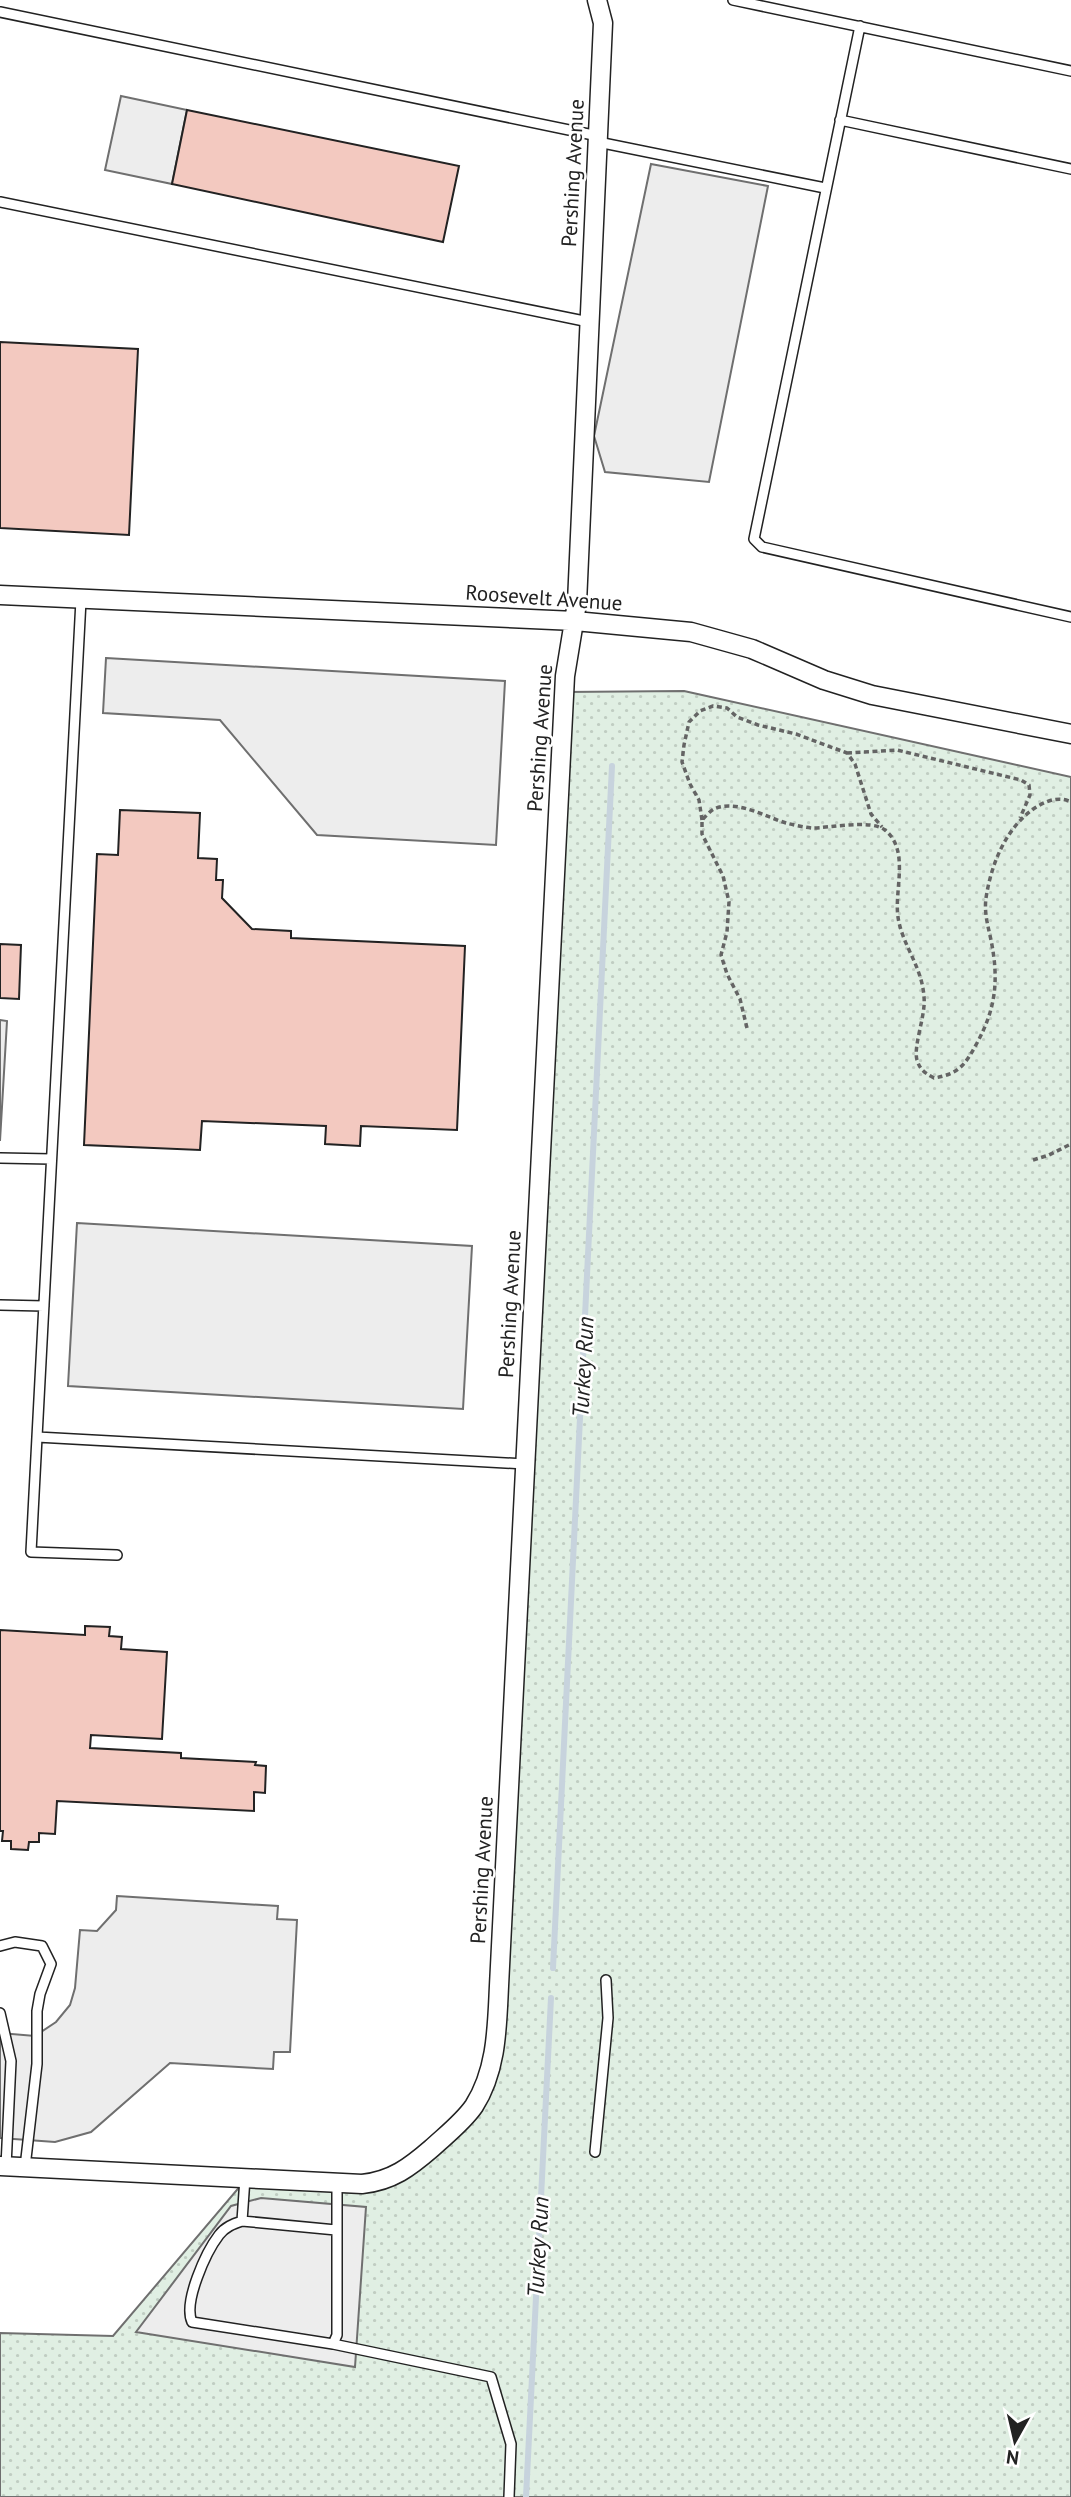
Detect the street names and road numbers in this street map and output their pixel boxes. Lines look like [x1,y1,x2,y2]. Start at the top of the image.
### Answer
street label: Pershing Avenue [555,98,590,248]
street label: Roosevelt Avenue [465,579,623,616]
street label: Pershing Avenue [521,663,558,813]
street label: Pershing Avenue [492,1229,527,1379]
street label: Pershing Avenue [464,1795,499,1945]

